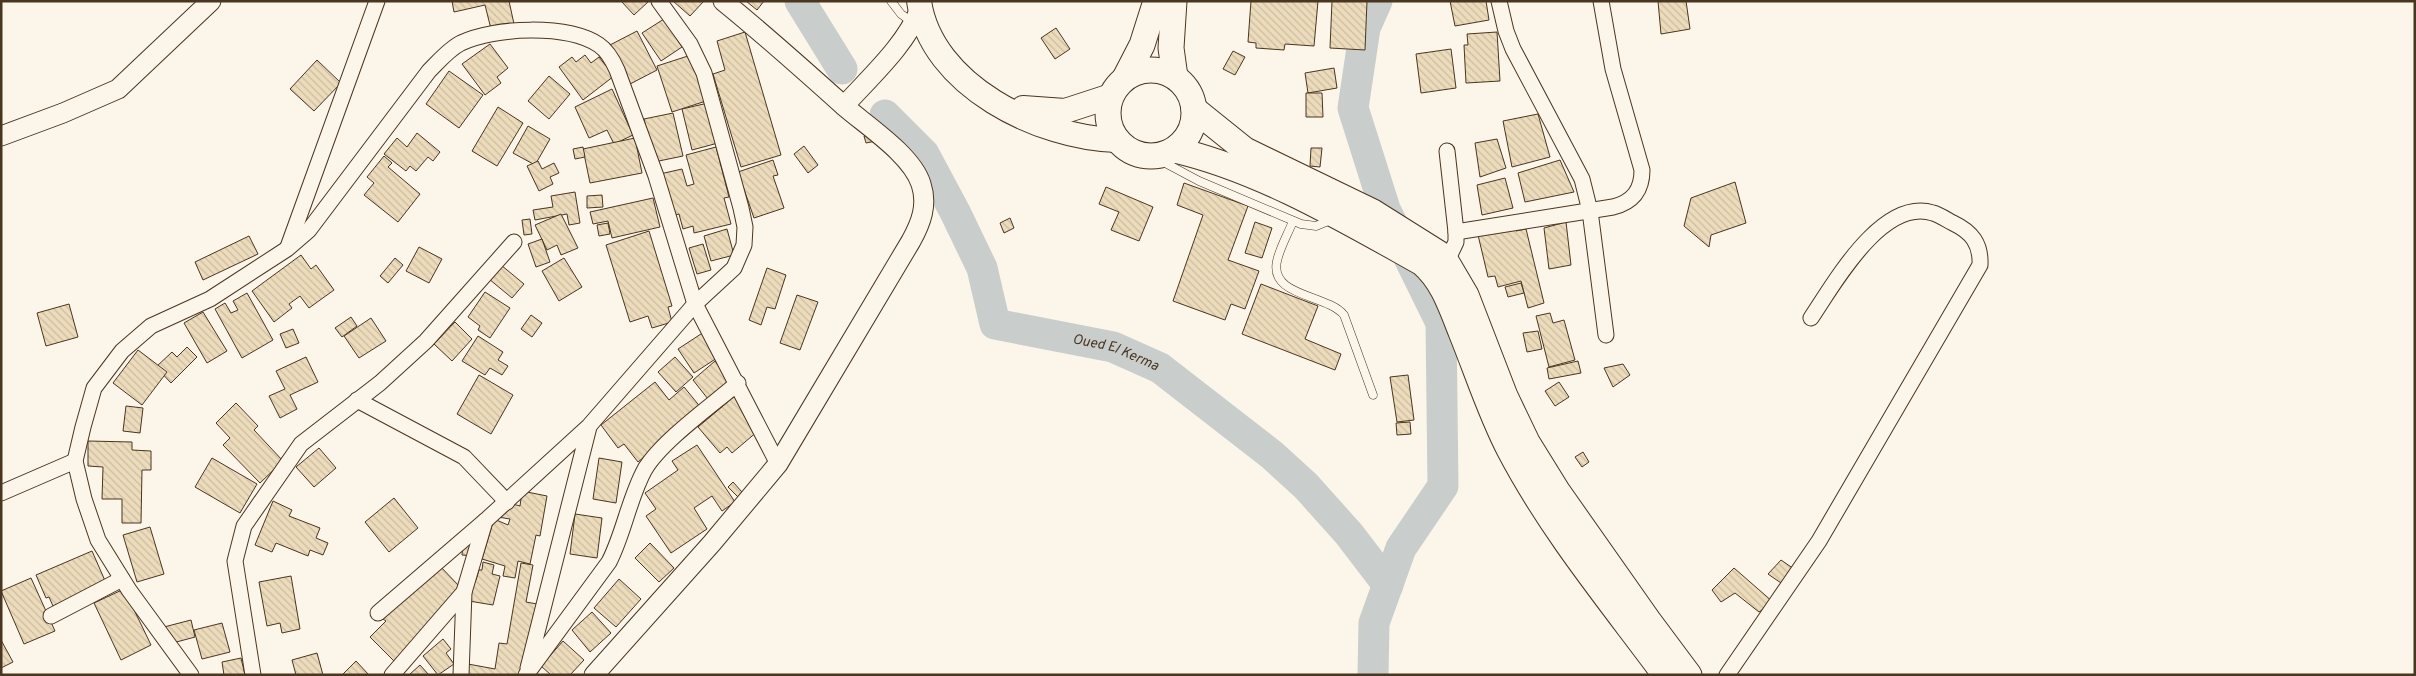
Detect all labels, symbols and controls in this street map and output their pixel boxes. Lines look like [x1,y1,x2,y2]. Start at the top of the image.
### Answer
water label: Oued El Kerma [1071,331,1162,375]

